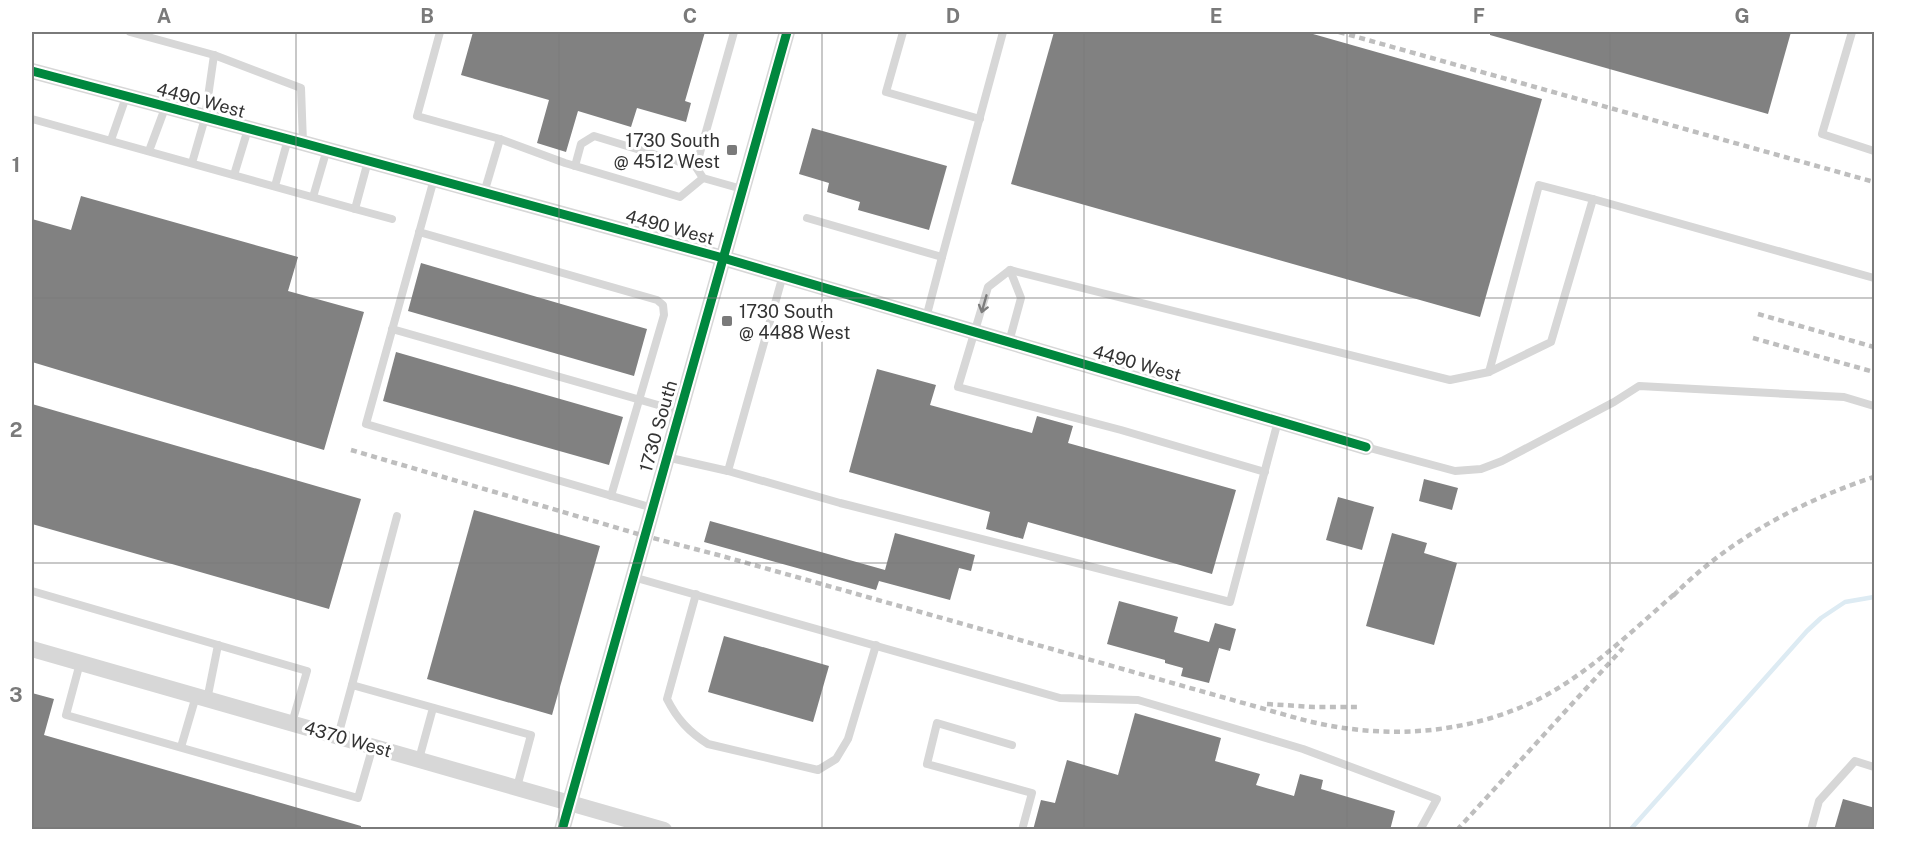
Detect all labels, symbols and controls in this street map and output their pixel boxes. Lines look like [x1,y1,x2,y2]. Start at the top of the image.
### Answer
text: A [157,4,171,28]
text: B [420,4,434,28]
text: C [683,4,697,28]
text: D [946,4,960,28]
text: E [1210,4,1222,28]
text: F [1473,4,1485,28]
text: G [1734,4,1750,28]
street label: 4490 West [154,78,248,122]
place label: 1730 South @ 4512 West [614,130,720,172]
marker: 1730 South @ 4512 West [725,143,739,157]
text: 1 [12,153,20,177]
street label: 4490 West [623,205,717,249]
one-way arrow [978,294,989,313]
place label: 1730 South @ 4488 West [739,301,850,343]
marker: 1730 South @ 4488 West [720,314,734,328]
street label: 4490 West [1090,340,1184,386]
street label: 1730 South [635,378,681,474]
text: 2 [10,418,22,442]
text: 3 [9,683,23,707]
street label: 4370 West [302,716,394,762]

